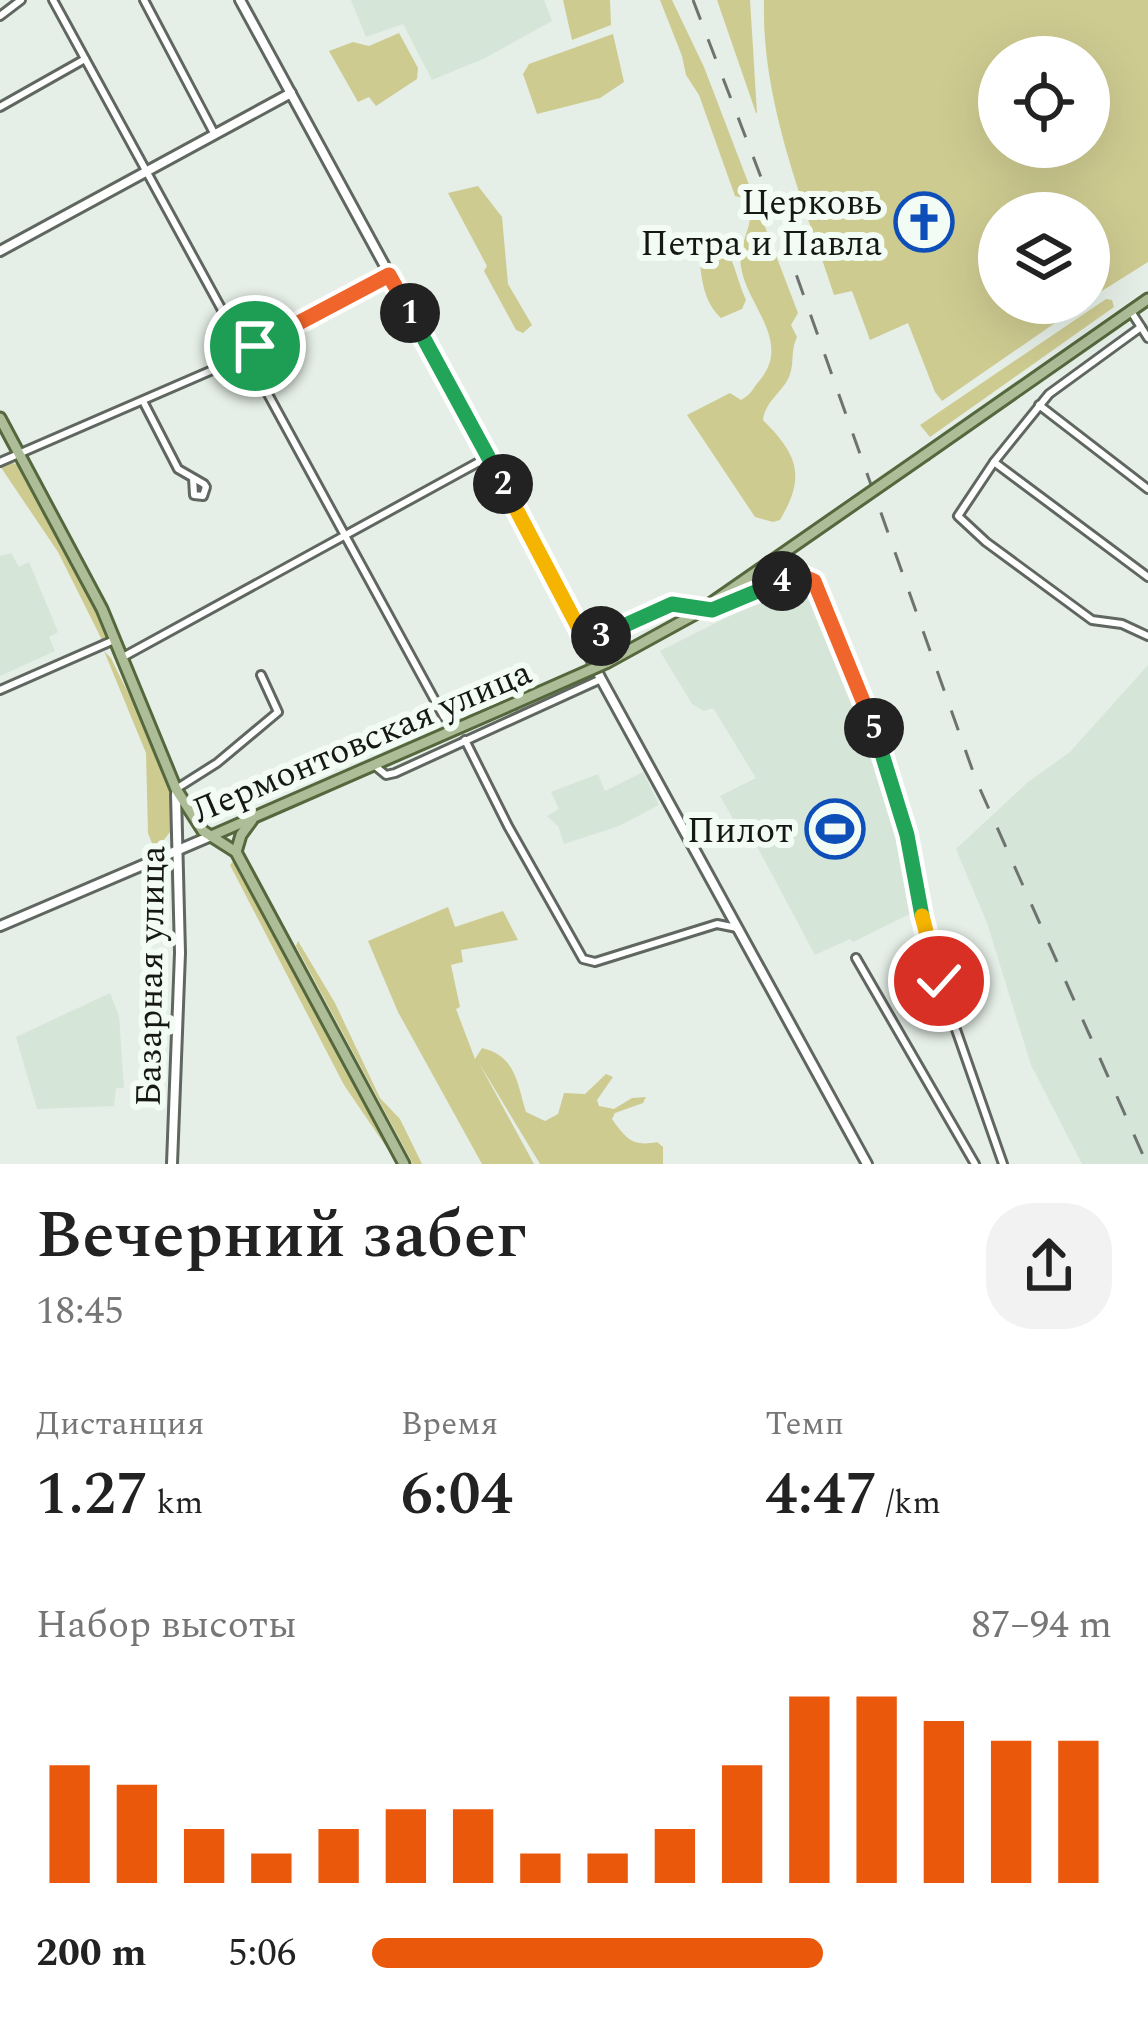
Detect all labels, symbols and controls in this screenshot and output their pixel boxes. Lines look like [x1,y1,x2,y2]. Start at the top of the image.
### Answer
map controls [978,36,1110,324]
button: locate [978,36,1110,168]
place label: Церковь Петра и Павла [640,176,882,272]
church icon: Церковь Петра и Павла [893,191,955,253]
button: layers [978,192,1110,324]
pin: 1 [380,283,440,343]
text: 1 [401,288,419,338]
pin [204,295,306,397]
icon: arrive [222,313,288,379]
pin: 2 [473,454,533,514]
text: 2 [494,459,512,509]
pin: 4 [752,551,812,611]
text: 4 [773,556,791,606]
pin: 3 [571,606,631,666]
text: 3 [592,611,610,661]
street label: Лермонтовская улица [183,646,541,839]
pin: 5 [844,698,904,758]
text: 5 [865,703,883,753]
sports icon: Пилот [804,798,866,860]
place label: Пилот [687,804,793,859]
street label: Базарная улица [122,845,181,1107]
pin [888,930,990,1032]
icon: check [906,948,972,1014]
text: Вечерний забег [36,1186,527,1287]
button: share [986,1203,1112,1329]
text: 18:45 [36,1282,124,1341]
text: Дистанция [36,1399,204,1449]
text: Время [401,1399,498,1449]
text: Темп [765,1399,844,1449]
text: 1.27 [36,1449,148,1541]
text: 6:04 [401,1449,513,1541]
text: 4:47 [765,1449,877,1541]
text: km [148,1478,203,1528]
text: /km [877,1478,941,1528]
text: Набор высоты [36,1596,297,1655]
text: 87–94 m [971,1596,1112,1655]
text: 200 m [36,1924,147,1983]
text: 5:06 [228,1924,296,1983]

